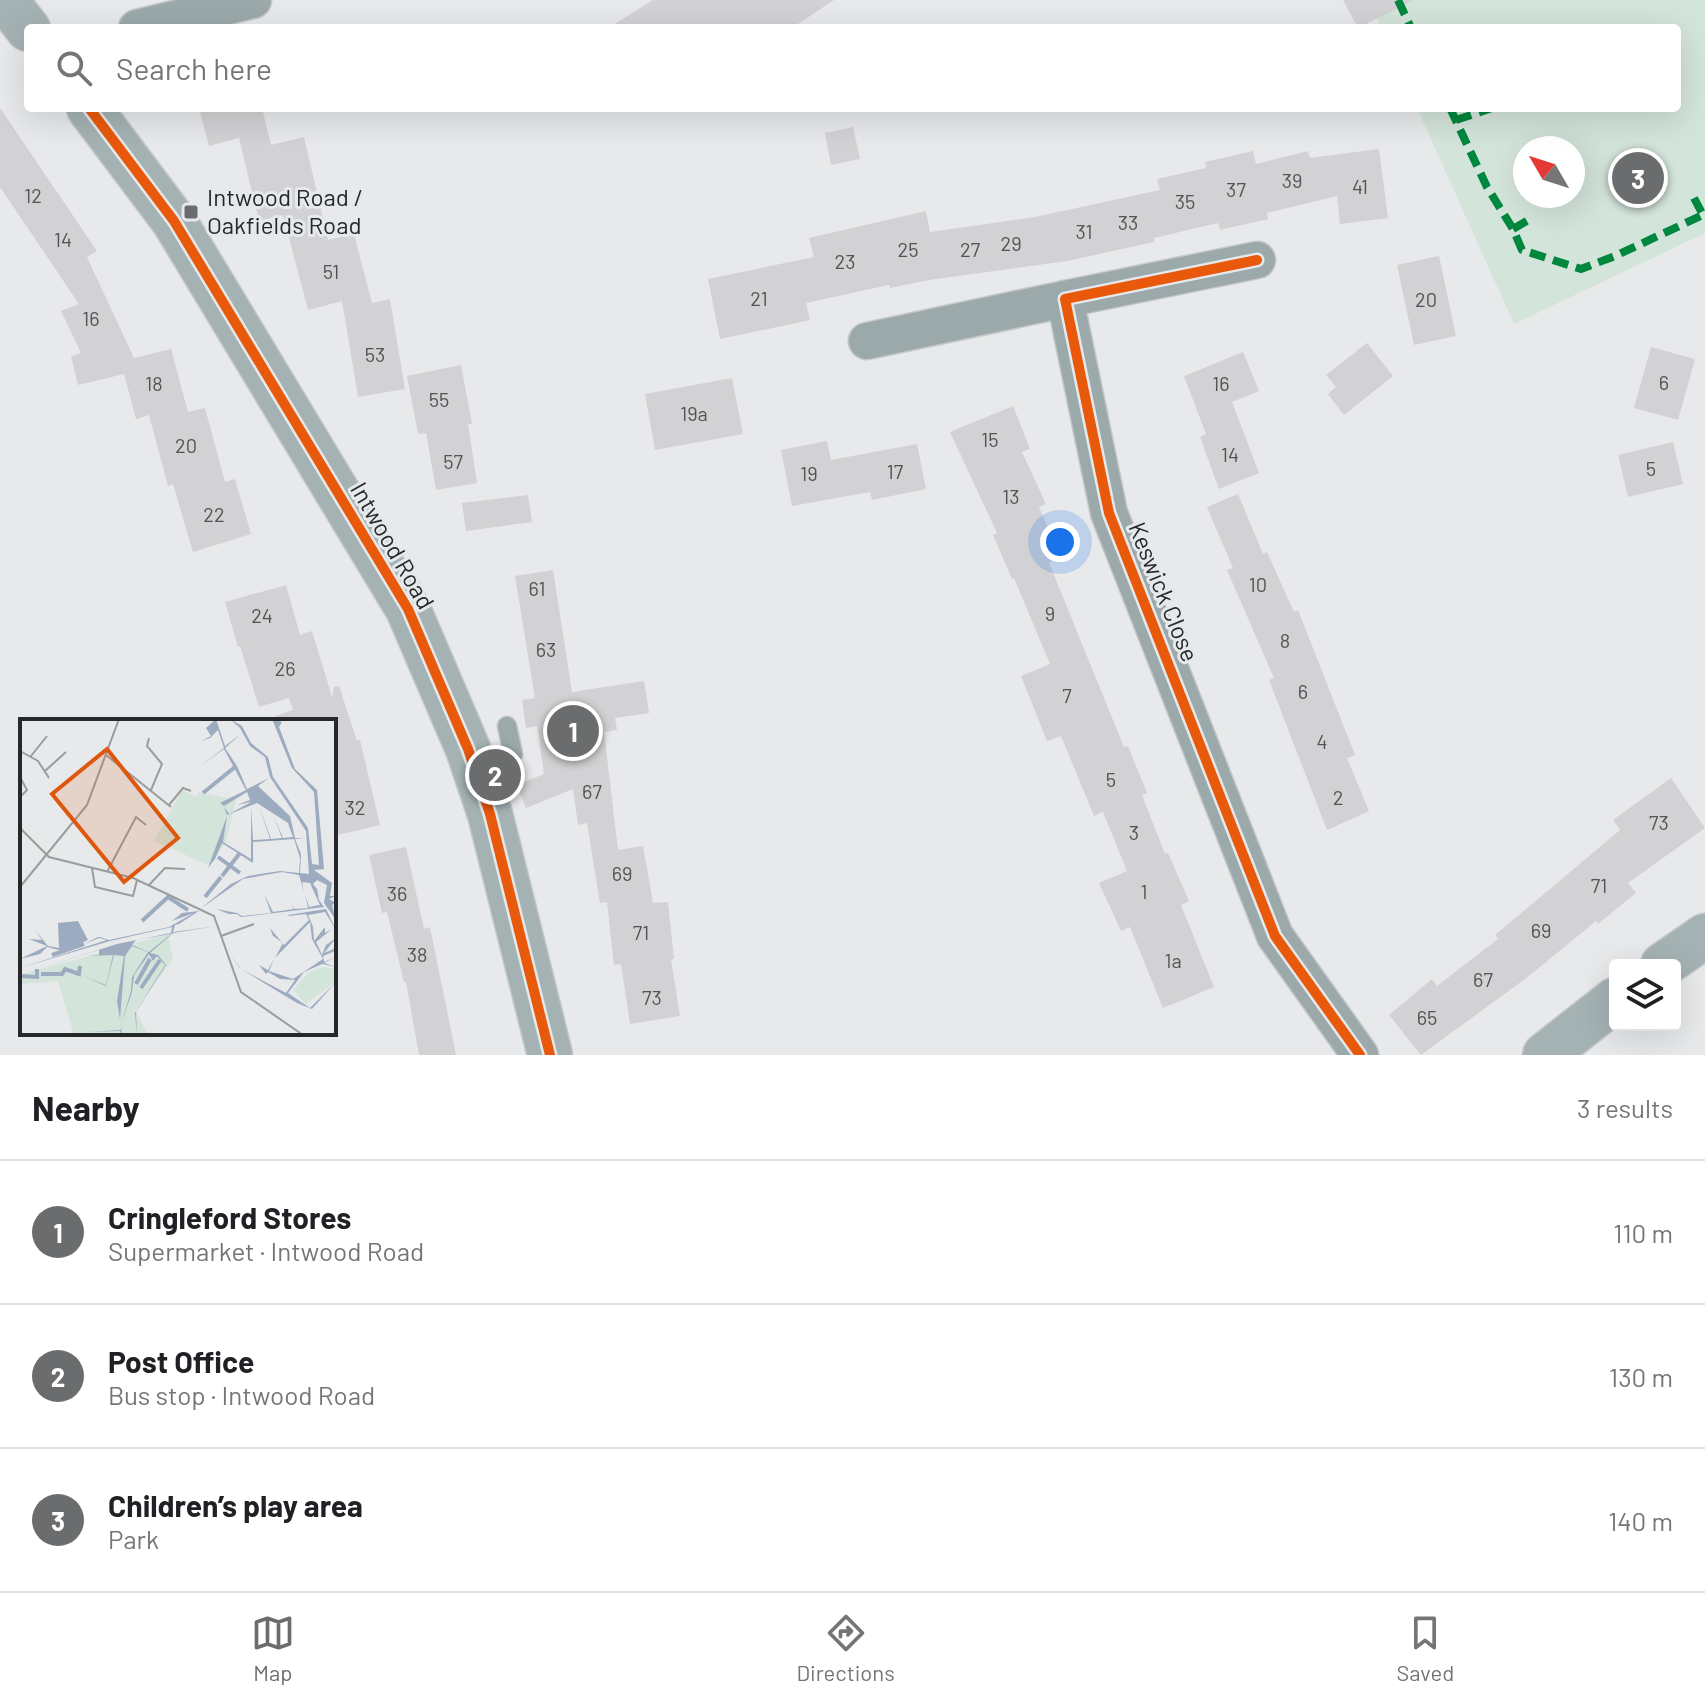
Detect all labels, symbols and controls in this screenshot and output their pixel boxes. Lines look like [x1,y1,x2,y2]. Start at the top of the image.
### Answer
search box [24,24,1681,112]
icon: search [52,46,96,90]
text: Search here [116,50,272,86]
north arrow [1513,136,1585,208]
pin: 3 [1612,148,1664,208]
house number: 39 [1282,168,1302,192]
house number: 41 [1352,174,1368,198]
house number: 37 [1226,177,1246,201]
place label: Intwood Road / Oakfields Road [207,182,363,239]
house number: 12 [24,183,42,207]
house number: 35 [1175,189,1195,213]
marker: Intwood Road / Oakfields Road [182,203,200,221]
house number: 33 [1118,210,1138,234]
house number: 31 [1075,219,1093,243]
house number: 14 [54,227,72,251]
house number: 29 [1000,231,1022,255]
house number: 25 [898,237,919,261]
house number: 27 [960,237,981,261]
house number: 23 [835,249,855,273]
house number: 51 [323,259,339,283]
house number: 21 [750,286,768,310]
house number: 20 [1415,287,1437,311]
house number: 16 [82,306,100,330]
house number: 53 [365,342,385,366]
house number: 6 [1659,370,1669,394]
house number: 18 [145,371,163,395]
house number: 16 [1212,371,1230,395]
house number: 55 [429,387,449,411]
house number: 19a [680,401,708,425]
house number: 15 [981,427,999,451]
house number: 20 [175,433,197,457]
house number: 14 [1221,442,1239,466]
house number: 57 [443,449,463,473]
house number: 5 [1646,456,1656,480]
house number: 17 [887,459,904,483]
house number: 19 [800,461,818,485]
street label: Intwood Road [345,477,441,614]
house number: 13 [1002,484,1020,508]
house number: 22 [203,502,225,526]
street label: Keswick Close [1123,517,1206,665]
your location [1040,522,1080,562]
house number: 10 [1249,572,1267,596]
house number: 61 [529,576,545,600]
house number: 9 [1045,601,1055,625]
house number: 24 [251,603,273,627]
house number: 8 [1280,628,1290,652]
house number: 63 [536,637,556,661]
house number: 26 [274,656,296,680]
house number: 6 [1298,679,1308,703]
house number: 7 [1062,683,1072,707]
pin: 1 [547,701,599,761]
inset map [20,719,336,1035]
house number: 4 [1316,729,1328,753]
pin: 2 [469,745,521,805]
house number: 5 [1106,767,1116,791]
house number: 67 [582,779,602,803]
house number: 2 [1333,785,1343,809]
house number: 32 [344,795,366,819]
house number: 73 [1649,810,1669,834]
house number: 3 [1129,820,1139,844]
house number: 69 [612,861,632,885]
house number: 71 [1591,873,1607,897]
house number: 1 [1141,879,1148,903]
house number: 36 [387,881,407,905]
house number: 69 [1531,918,1551,942]
house number: 71 [633,920,649,944]
house number: 38 [407,942,427,966]
house number: 1a [1164,948,1182,972]
map controls [1609,959,1681,1031]
button: layers [1609,959,1681,1031]
house number: 67 [1473,967,1493,991]
house number: 73 [642,985,662,1009]
house number: 65 [1417,1005,1437,1029]
text: Nearby [32,1087,140,1128]
text: 3 results [1577,1092,1673,1123]
text: Cringleford Stores [108,1199,351,1235]
text: 1 [53,1217,63,1248]
text: 110 m [1613,1217,1673,1248]
text: Supermarket · Intwood Road [108,1235,424,1266]
text: Post Office [108,1343,254,1379]
text: 2 [51,1361,65,1392]
text: 130 m [1609,1361,1673,1392]
text: Bus stop · Intwood Road [108,1379,375,1410]
text: Children’s play area [108,1487,363,1523]
text: 3 [51,1505,65,1536]
text: 140 m [1608,1505,1673,1536]
text: Park [108,1523,159,1554]
tab: Map [251,1611,295,1685]
tab: Directions [796,1611,895,1685]
tab: Saved [1396,1611,1454,1685]

